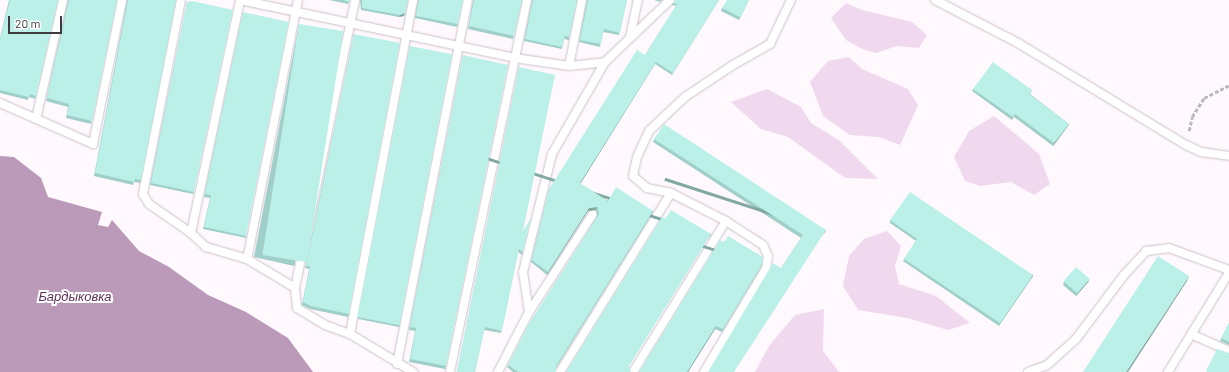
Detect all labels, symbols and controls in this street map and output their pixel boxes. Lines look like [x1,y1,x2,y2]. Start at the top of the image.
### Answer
scale bar [10,8,64,34]
text: 20 m [15,16,41,30]
water label: Бардыковка [38,288,112,304]

